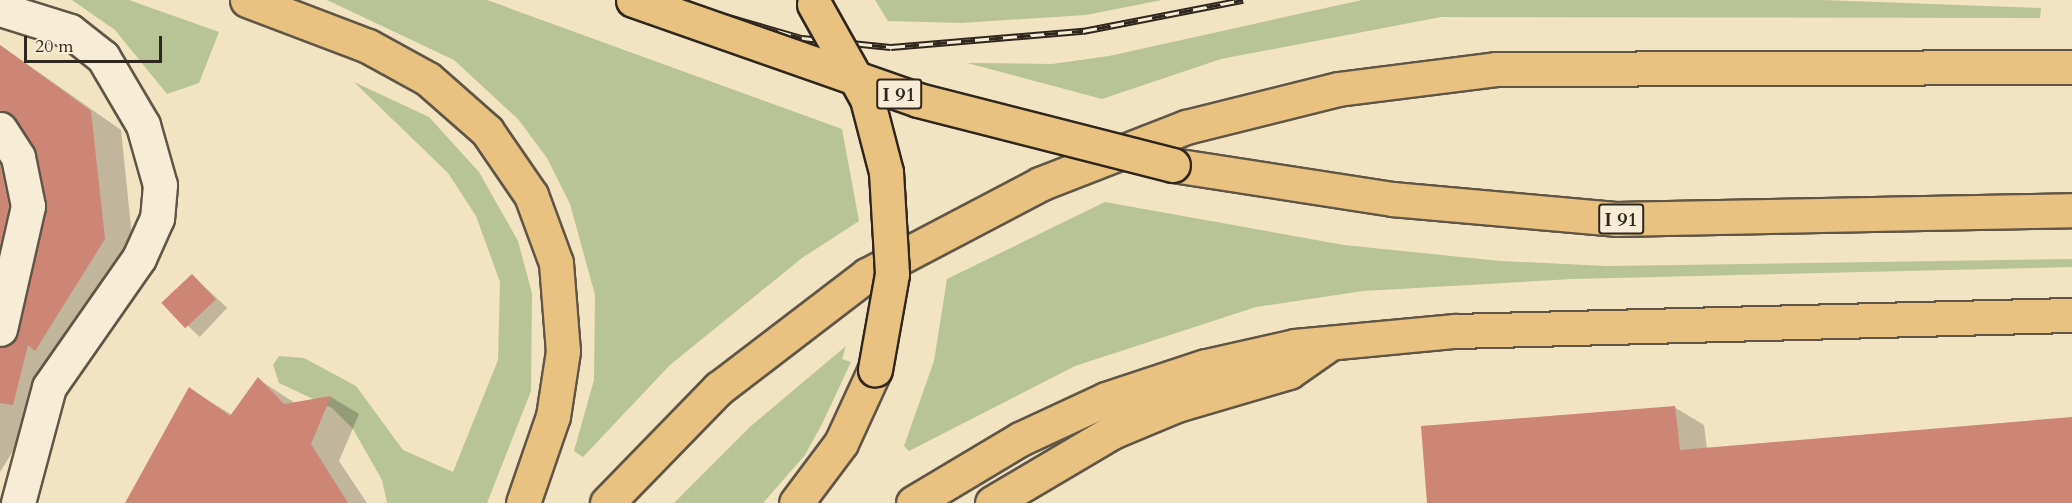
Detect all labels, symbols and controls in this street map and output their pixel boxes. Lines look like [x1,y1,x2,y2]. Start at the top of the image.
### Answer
scale bar [27,24,165,62]
text: 20 m [35,34,74,59]
road number: I 91 [875,77,923,111]
road number: I 91 [1597,202,1645,236]

